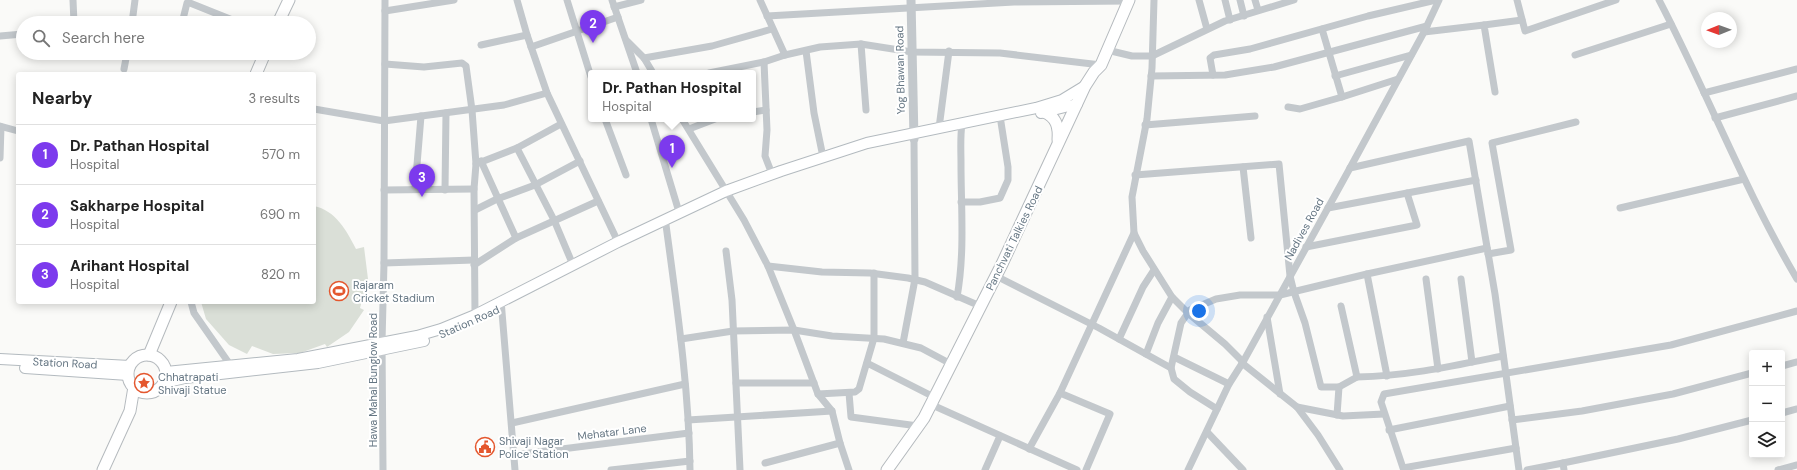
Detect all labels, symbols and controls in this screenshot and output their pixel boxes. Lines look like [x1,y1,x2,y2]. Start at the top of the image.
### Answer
pin: 2 [580,10,606,43]
north arrow [1701,12,1737,48]
search box [16,16,316,60]
street label: Yog Bhawan Road [892,25,908,114]
icon: search [30,27,52,49]
text: Search here [62,28,145,48]
popup [588,70,756,122]
text: Dr. Pathan Hospital [602,78,742,98]
text: Nearby [32,87,92,109]
text: 3 results [248,90,300,107]
text: Hospital [602,98,652,115]
pin: 1 [659,135,685,168]
text: Dr. Pathan Hospital [70,136,209,156]
text: 1 [43,146,47,163]
text: 570 m [262,146,300,163]
text: Hospital [70,156,119,173]
pin: 3 [409,164,435,197]
street label: Panchvati Talkies Road [983,183,1045,293]
street label: Nadives Road [1281,195,1327,263]
text: Sakharpe Hospital [70,196,204,216]
text: 2 [41,206,49,223]
text: 690 m [260,206,300,223]
text: Hospital [70,216,119,233]
text: Arihant Hospital [70,256,189,276]
text: 3 [41,266,49,283]
text: 820 m [261,266,300,283]
text: Hospital [70,276,119,293]
place label: Rajaram Cricket Stadium [353,278,435,305]
sports icon: Rajaram Cricket Stadium [328,280,350,302]
your location [1189,301,1209,321]
street label: Station Road [437,302,502,342]
street label: Hawa Mahal Bunglow Road [366,313,380,447]
map controls [1749,350,1785,458]
button: + [1749,350,1785,386]
street label: Station Road [32,354,98,372]
place label: Chhatrapati Shivaji Statue [158,370,226,397]
place icon: Chhatrapati Shivaji Statue [133,372,155,394]
button: − [1749,386,1785,422]
street label: Mehatar Lane [577,421,647,443]
button: layers [1749,422,1785,458]
place label: Shivaji Nagar Police Station [499,434,568,461]
public building icon: Shivaji Nagar Police Station [474,436,496,458]

